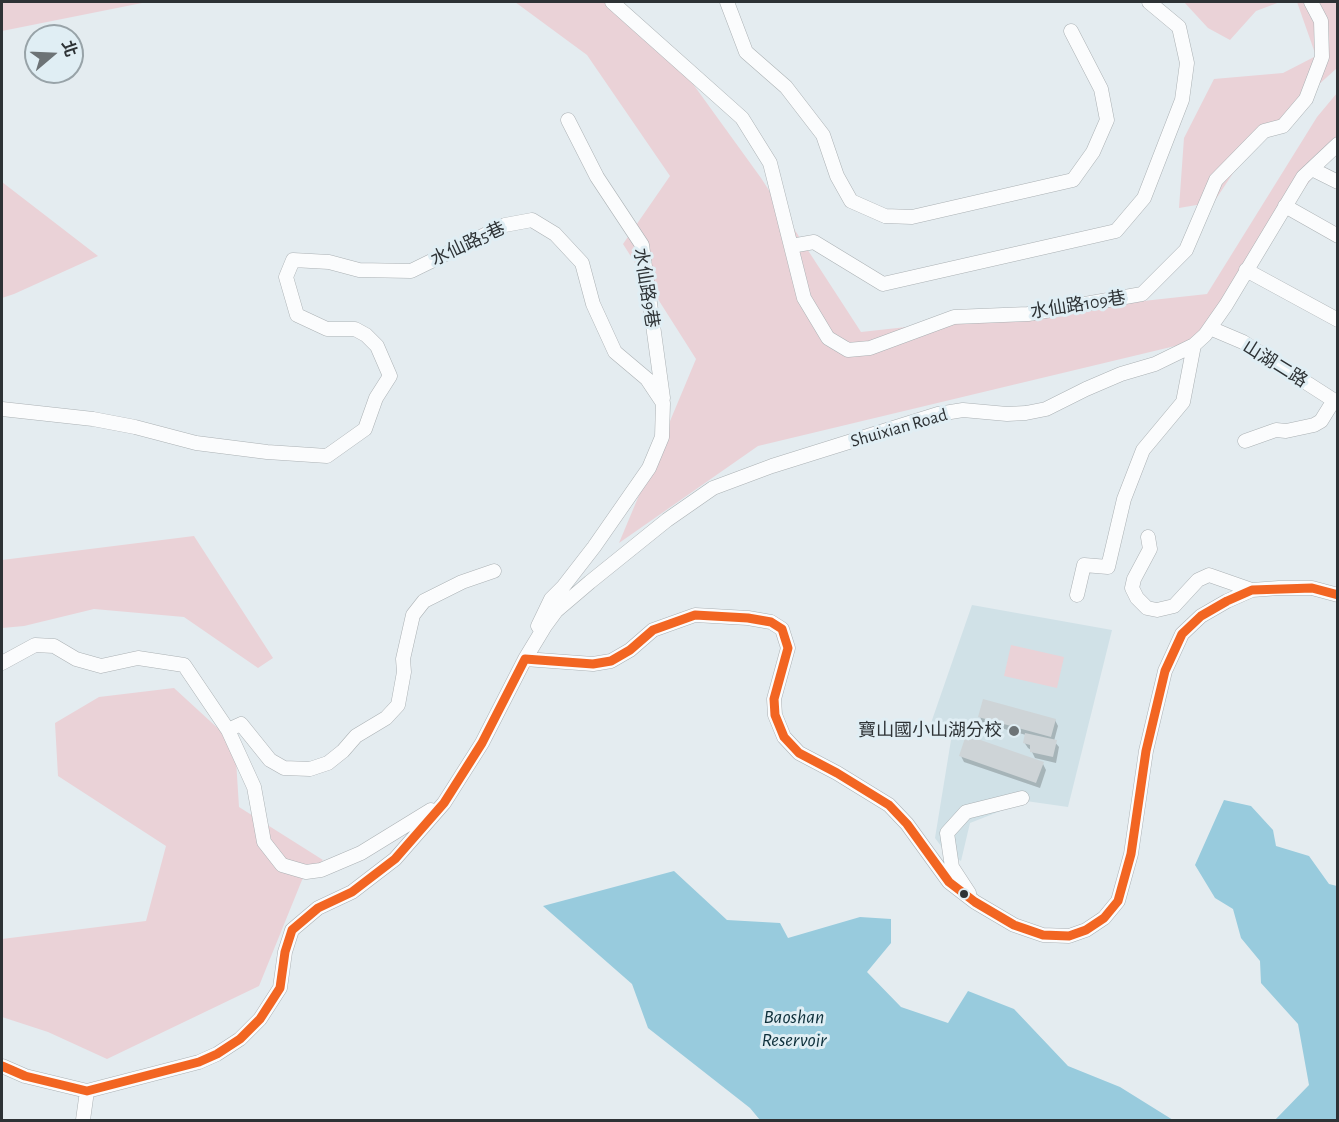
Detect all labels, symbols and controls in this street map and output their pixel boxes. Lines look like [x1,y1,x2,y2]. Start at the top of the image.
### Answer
north arrow [24,24,84,84]
text: 北 [59,39,79,59]
street label: 水仙路5巷 [427,217,509,271]
street label: 水仙路9巷 [629,247,663,329]
street label: 水仙路109巷 [1029,287,1127,323]
street label: 山湖二路 [1239,336,1311,392]
street label: Shuixian Road [848,404,950,452]
place label: 寶山國小山湖分校 [858,720,1002,742]
marker: 寶山國小山湖分校 [1007,724,1021,738]
unlabelled marker [958,888,970,900]
water label: Baoshan Reservoir [761,1005,827,1052]

